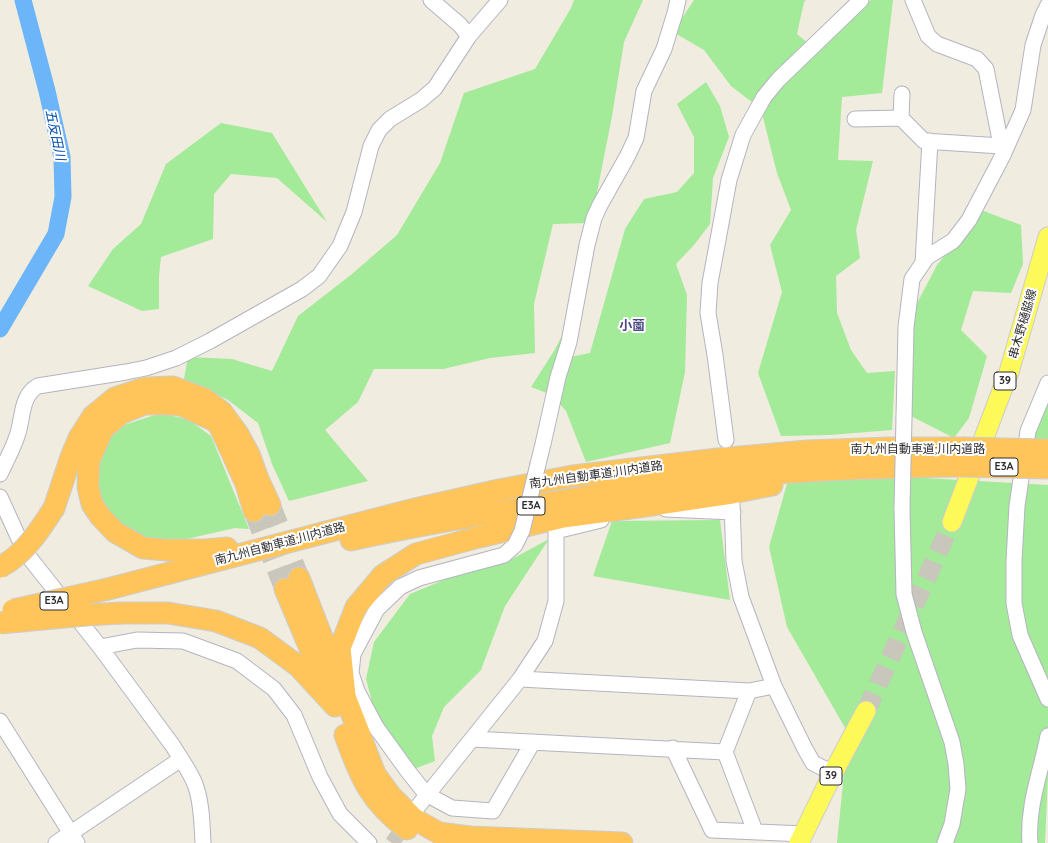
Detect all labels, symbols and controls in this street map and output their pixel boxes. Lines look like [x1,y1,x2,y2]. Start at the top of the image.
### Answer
water label: 五反田川 [42,108,68,162]
street label: 串木野樋脇線 [1006,287,1040,361]
district label: 小薗 [619,318,645,334]
road number: 39 [994,372,1016,390]
street label: 南九州自動車道;川内道路 [851,442,985,456]
road number: E3A [990,458,1018,476]
street label: 南九州自動車道;川内道路 [528,459,664,491]
road number: E3A [517,497,545,515]
street label: 南九州自動車道;川内道路 [213,520,347,568]
road number: E3A [40,592,68,610]
road number: 39 [820,767,842,785]

